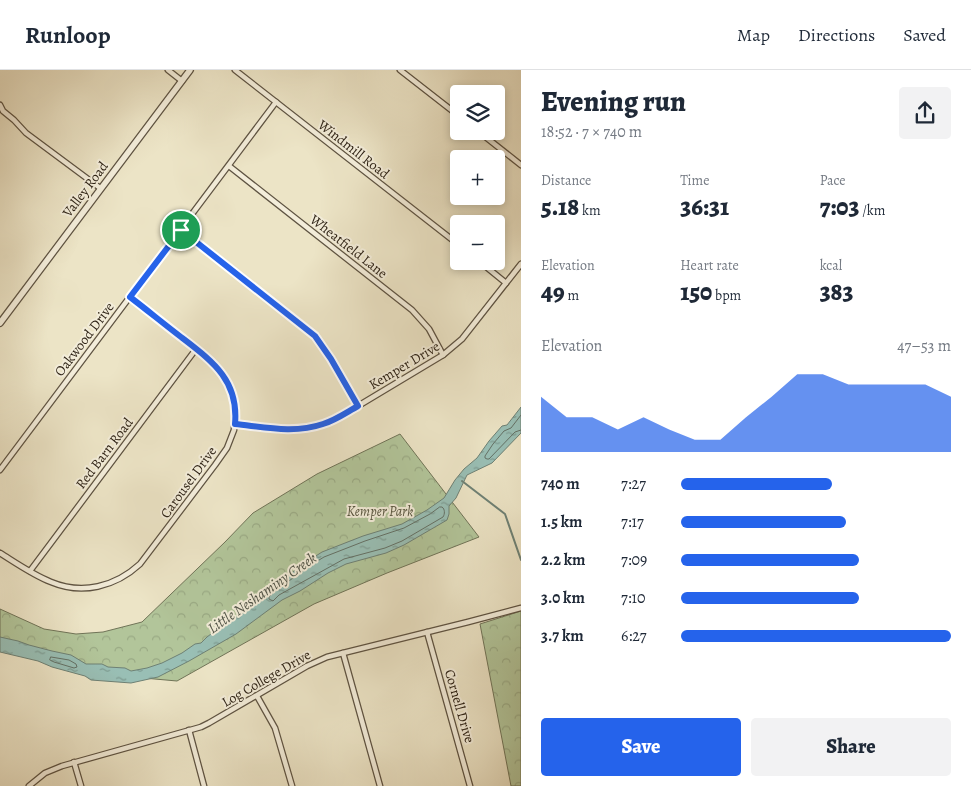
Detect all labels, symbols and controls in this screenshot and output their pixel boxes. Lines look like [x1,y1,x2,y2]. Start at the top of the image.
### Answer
text: Runloop [25,19,111,51]
text: Map [737,23,770,47]
text: Directions [798,23,875,47]
text: Saved [903,23,946,47]
text: Evening run [541,83,686,121]
map controls [450,85,505,270]
button: layers [450,85,505,140]
button: share [899,87,951,139]
street label: Windmill Road [313,115,394,184]
text: 18:52 · 7 × 740 m [541,121,642,143]
button: + [450,150,505,205]
street label: Valley Road [58,157,113,222]
text: Distance [541,171,591,190]
text: Time [680,171,709,190]
text: Pace [820,171,846,190]
text: 5.18 [541,190,579,224]
text: 36:31 [680,190,729,224]
text: 7:03 [820,190,859,224]
text: km [579,201,601,220]
text: /km [859,201,885,220]
pin [160,209,202,251]
street label: Wheatfield Lane [305,209,391,283]
button: − [450,215,505,270]
icon: arrive [167,216,195,244]
text: Elevation [541,256,595,275]
text: Heart rate [680,256,739,275]
text: kcal [820,256,842,275]
text: 49 [541,275,565,309]
text: 150 [680,275,712,309]
text: 383 [820,275,853,309]
text: m [565,286,579,305]
text: bpm [712,286,741,305]
street label: Oakwood Drive [50,298,119,380]
text: Elevation [541,335,602,357]
text: 47–53 m [897,335,951,357]
street label: Kemper Drive [365,337,443,394]
street label: Red Barn Road [71,413,138,493]
street label: Carousel Drive [156,442,221,522]
text: 740 m [541,473,580,495]
text: 7:27 [621,473,646,495]
park label: Kemper Park [347,502,413,521]
text: 1.5 km [541,511,582,533]
text: 7:17 [621,511,644,533]
water label: Little Neshaminy Creek [204,548,321,638]
text: 2.2 km [541,549,585,571]
text: 7:09 [621,549,647,571]
text: 3.0 km [541,587,585,609]
text: 7:10 [621,587,646,609]
text: 3.7 km [541,625,584,647]
text: 6:27 [621,625,647,647]
street label: Log College Drive [218,645,314,712]
street label: Cornell Drive [440,667,479,745]
button: Save [541,718,741,776]
button: Share [751,718,951,776]

